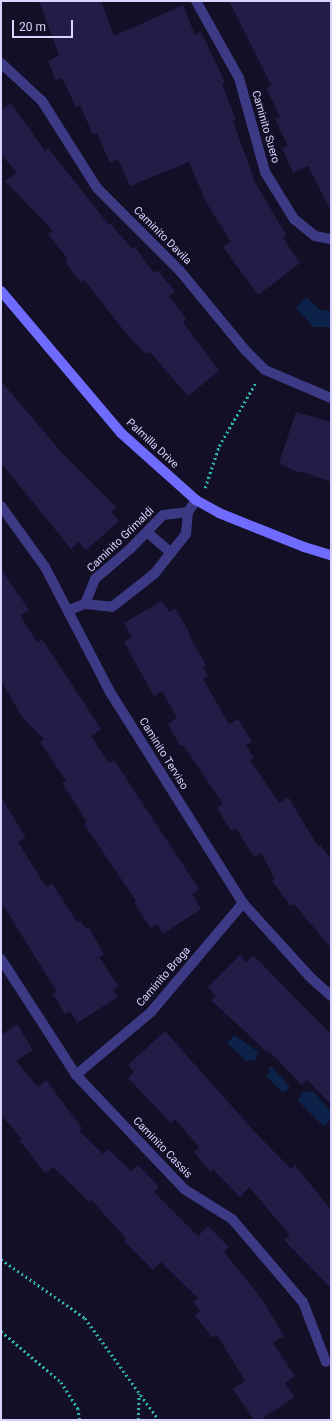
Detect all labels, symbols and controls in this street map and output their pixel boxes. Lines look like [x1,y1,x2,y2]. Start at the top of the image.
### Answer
scale bar [14,12,75,38]
text: 20 m [19,20,46,34]
street label: Caminito Suero [248,89,282,165]
street label: Caminito Davila [130,204,194,268]
street label: Palmilla Drive [123,416,181,472]
street label: Caminito Grimaldi [85,505,157,575]
street label: Caminito Terviso [136,716,190,792]
street label: Caminito Braga [134,944,194,1010]
street label: Caminito Cassis [130,1115,194,1181]

